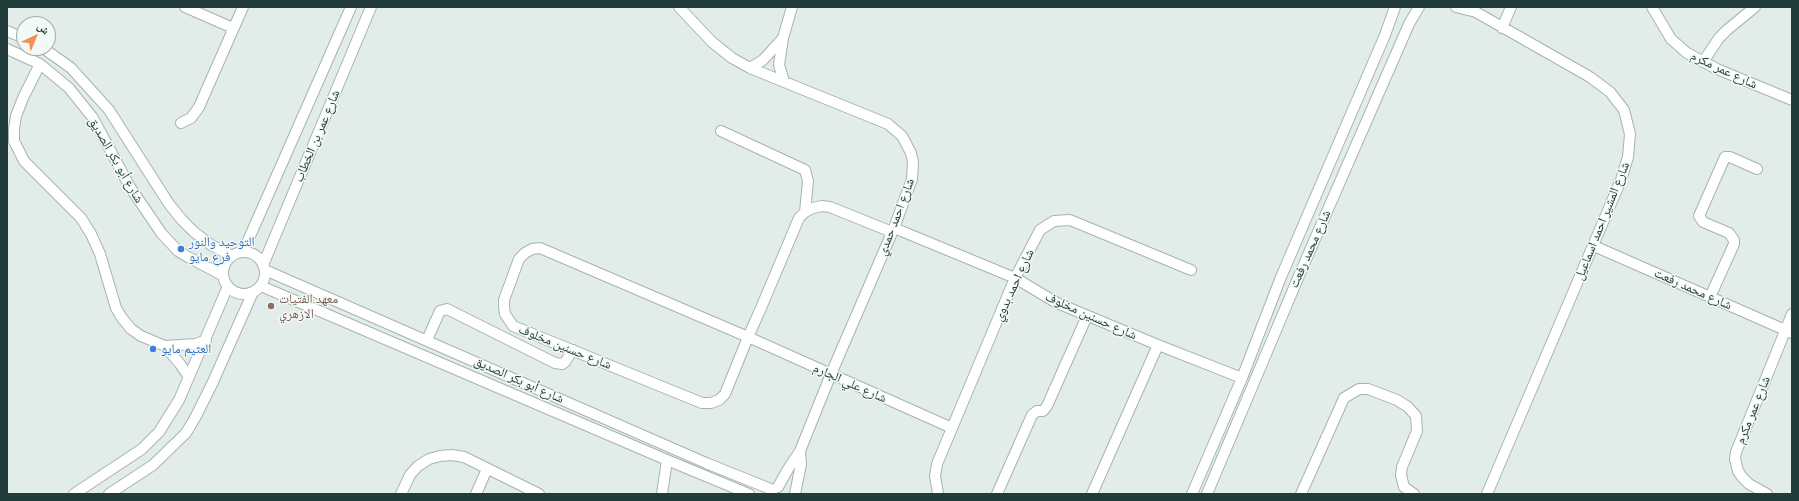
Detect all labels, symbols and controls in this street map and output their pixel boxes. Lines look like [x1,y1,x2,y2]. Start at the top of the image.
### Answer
north arrow [16,16,56,56]
text: ش [35,20,52,36]
street label: شارع عمر مكرم [1688,48,1760,92]
street label: شارع عمر بن الخطاب [291,88,343,184]
street label: شارع أبو بكر الصديق [85,114,147,206]
street label: شارع المشير احمد اسماعيل [1571,160,1633,282]
street label: شارع احمد حمدي [874,176,918,258]
street label: شارع محمد رفعت [1286,208,1334,290]
place label: التوحيد والنور فرع مايو [189,234,255,265]
marker: التوحيد والنور فرع مايو [176,244,186,254]
street label: شارع احمد بدوي [990,246,1038,324]
street label: شارع محمد رفعت [1652,265,1734,313]
street label: شارع حسنين مخلوف [1043,289,1139,343]
place label: معهد الفتيات الازهري [279,291,338,322]
marker: معهد الفتيات الازهري [266,301,276,311]
street label: شارع حسنين مخلوف [516,321,614,373]
place label: العثيم مايو [161,341,211,357]
marker: العثيم مايو [148,344,158,354]
street label: شارع أبو بكر الصديق [472,353,566,407]
street label: شارع علي الجارم [811,360,889,406]
street label: شارع عمر مكرم [1732,374,1774,446]

